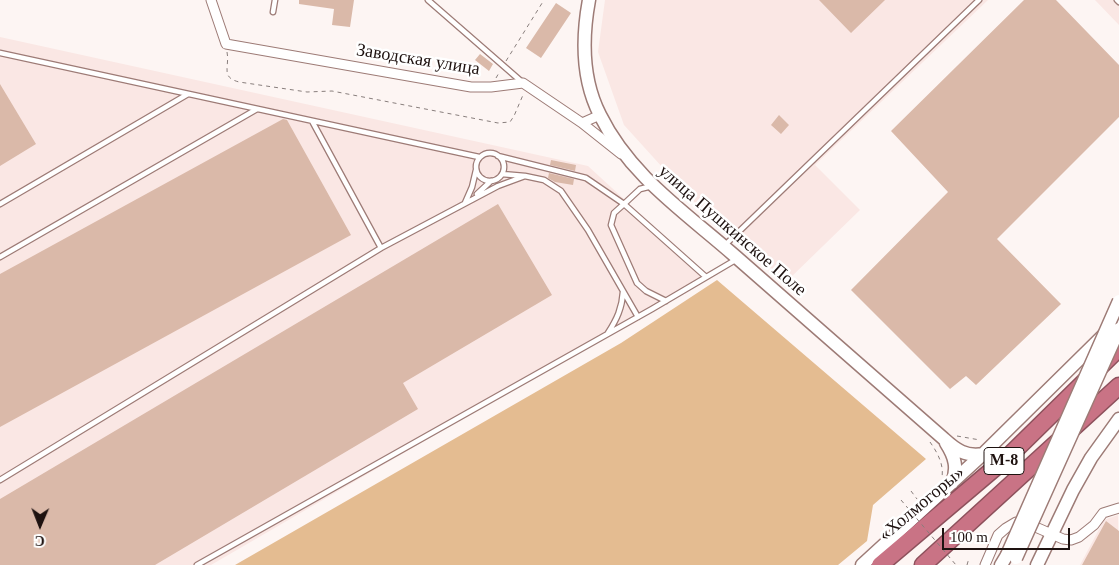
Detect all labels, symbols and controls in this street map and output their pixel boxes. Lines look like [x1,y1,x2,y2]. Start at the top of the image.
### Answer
street label: Заводская улица [355,40,481,80]
street label: улица Пушкинское Поле [654,161,810,301]
road number: М-8 [984,448,1024,474]
street label: «Холмогоры» [875,462,969,546]
north arrow [15,500,65,550]
scale bar [944,518,1072,550]
text: 100 m [950,529,988,545]
text: С [35,533,45,548]

